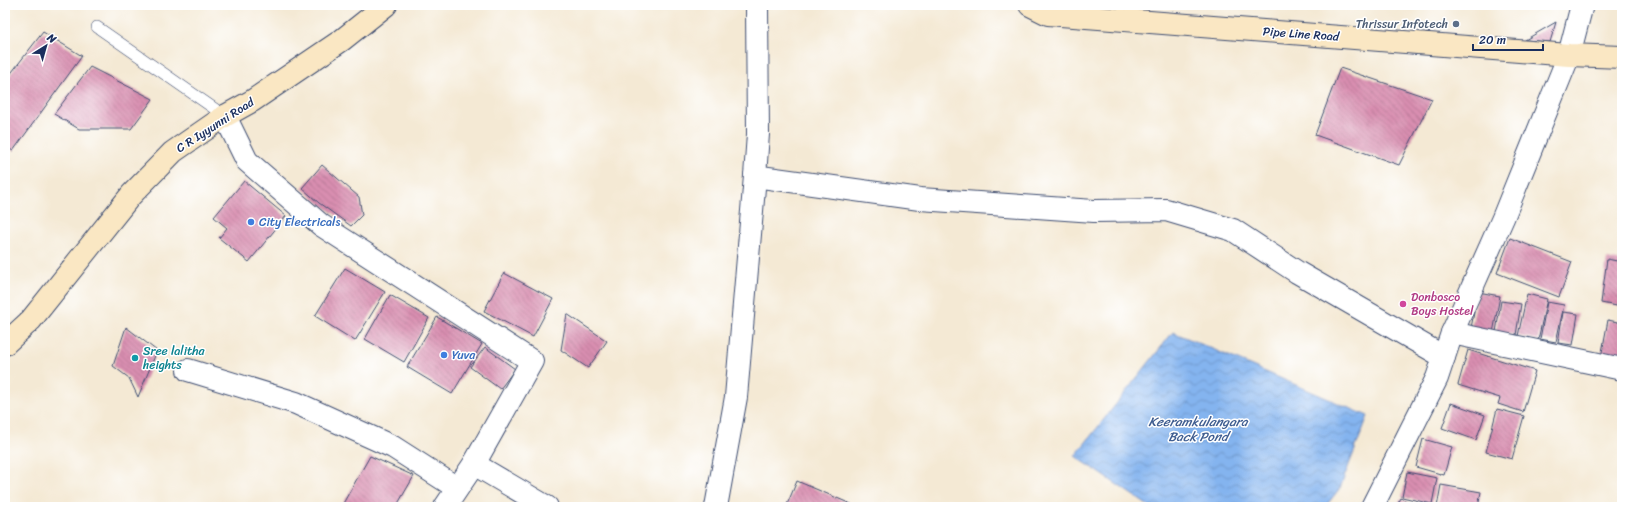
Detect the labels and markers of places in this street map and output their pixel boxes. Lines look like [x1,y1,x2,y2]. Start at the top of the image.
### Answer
place label: Thrissur Infotech [1356,13,1448,35]
marker: Thrissur Infotech [1451,19,1461,29]
place label: City Electricals [259,211,341,233]
marker: City Electricals [246,217,256,227]
place label: Donbosco Boys Hostel [1411,286,1474,322]
marker: Donbosco Boys Hostel [1398,299,1408,309]
place label: Sree lalitha heights [142,340,206,376]
place label: Yuva [452,344,476,366]
marker: Yuva [439,350,449,360]
marker: Sree lalitha heights [130,353,140,363]

